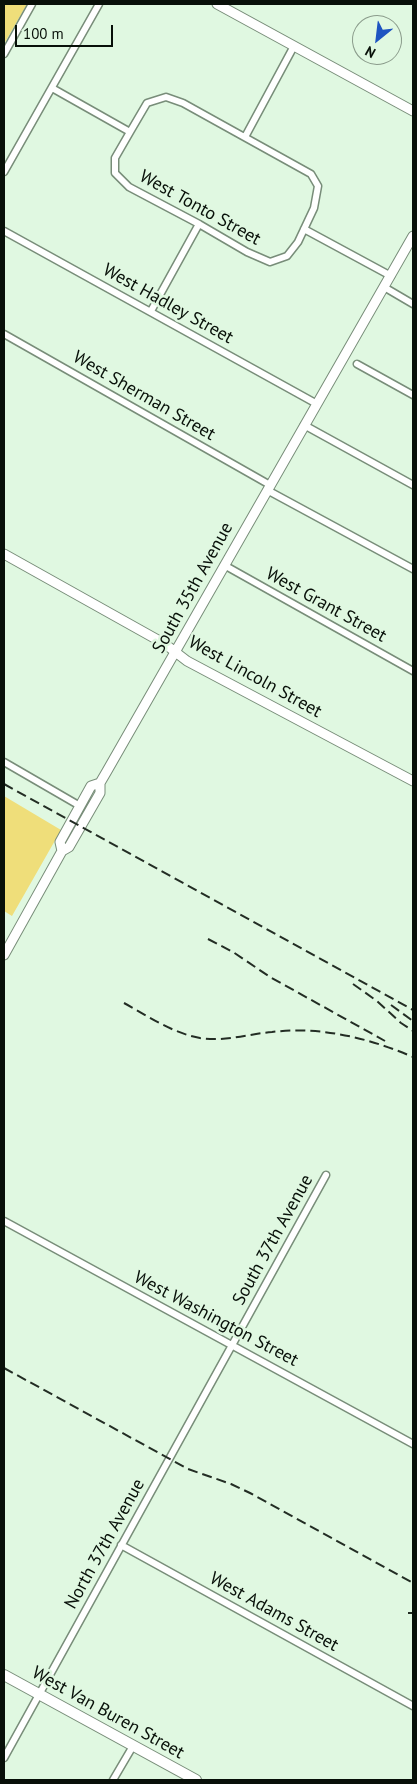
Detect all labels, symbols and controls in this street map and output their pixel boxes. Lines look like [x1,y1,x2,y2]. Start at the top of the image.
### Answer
scale bar [18,15,115,47]
north arrow [352,15,402,65]
text: 100 m [23,24,64,43]
text: N [362,42,379,62]
street label: West Tonto Street [136,166,264,250]
street label: West Hadley Street [99,259,237,349]
street label: West Sherman Street [69,346,219,446]
street label: South 35th Avenue [148,519,238,657]
street label: West Grant Street [262,563,390,647]
street label: West Lincoln Street [185,631,325,723]
street label: South 37th Avenue [228,1171,318,1309]
street label: West Washington Street [130,1267,302,1371]
street label: North 37th Avenue [60,1475,150,1613]
street label: West Adams Street [206,1568,342,1656]
street label: West Van Buren Street [28,1662,188,1764]

